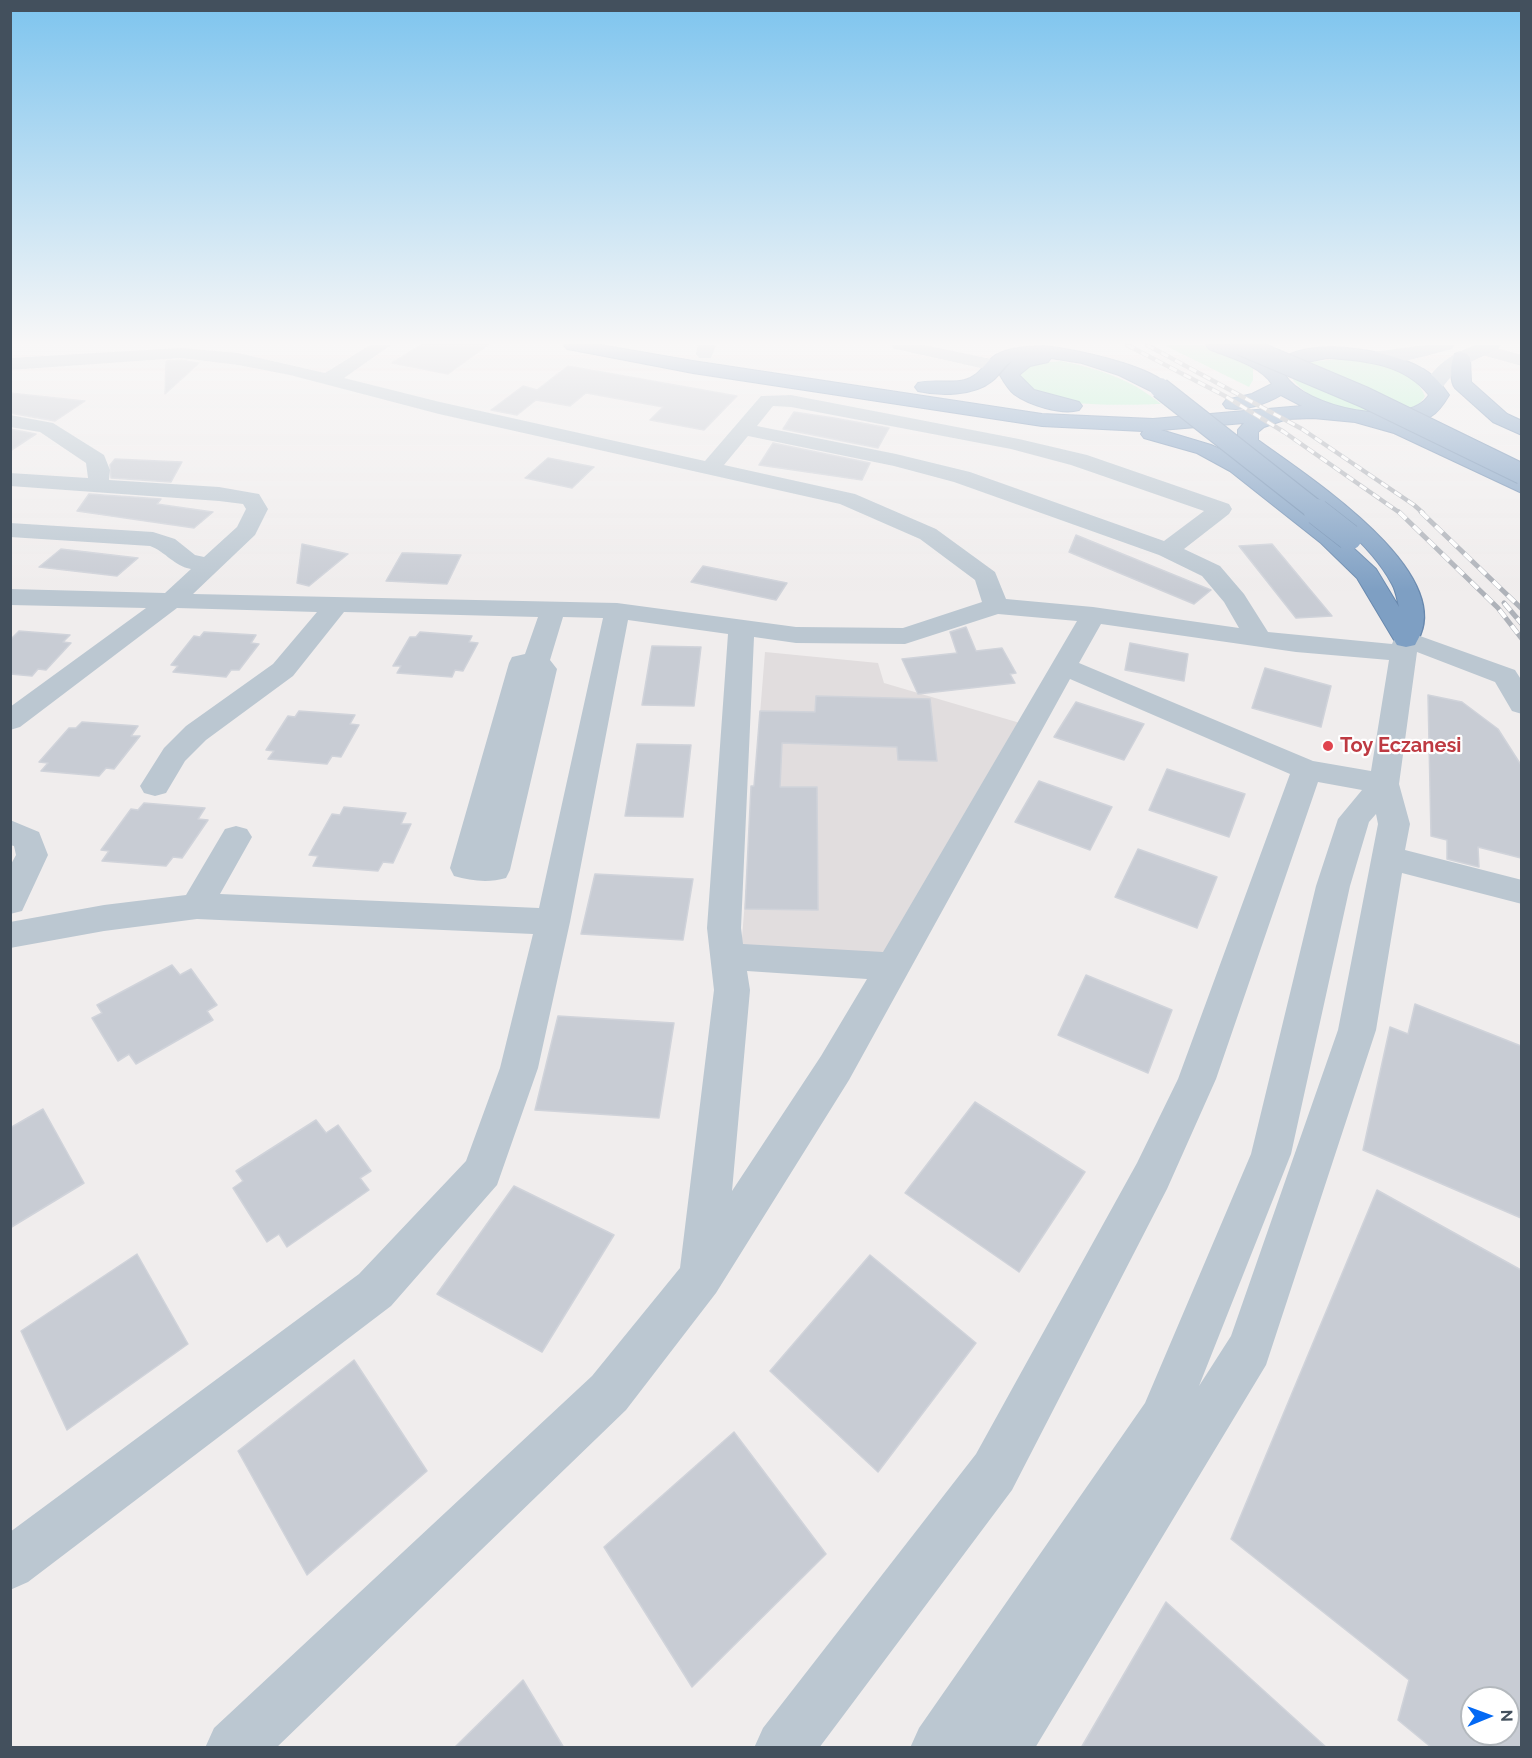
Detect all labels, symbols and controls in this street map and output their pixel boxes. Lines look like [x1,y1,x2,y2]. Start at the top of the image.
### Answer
place label: Toy Eczanesi [1340,734,1461,758]
marker: Toy Eczanesi [1321,739,1335,753]
north arrow [1460,1686,1520,1746]
text: N [1497,1709,1516,1722]

